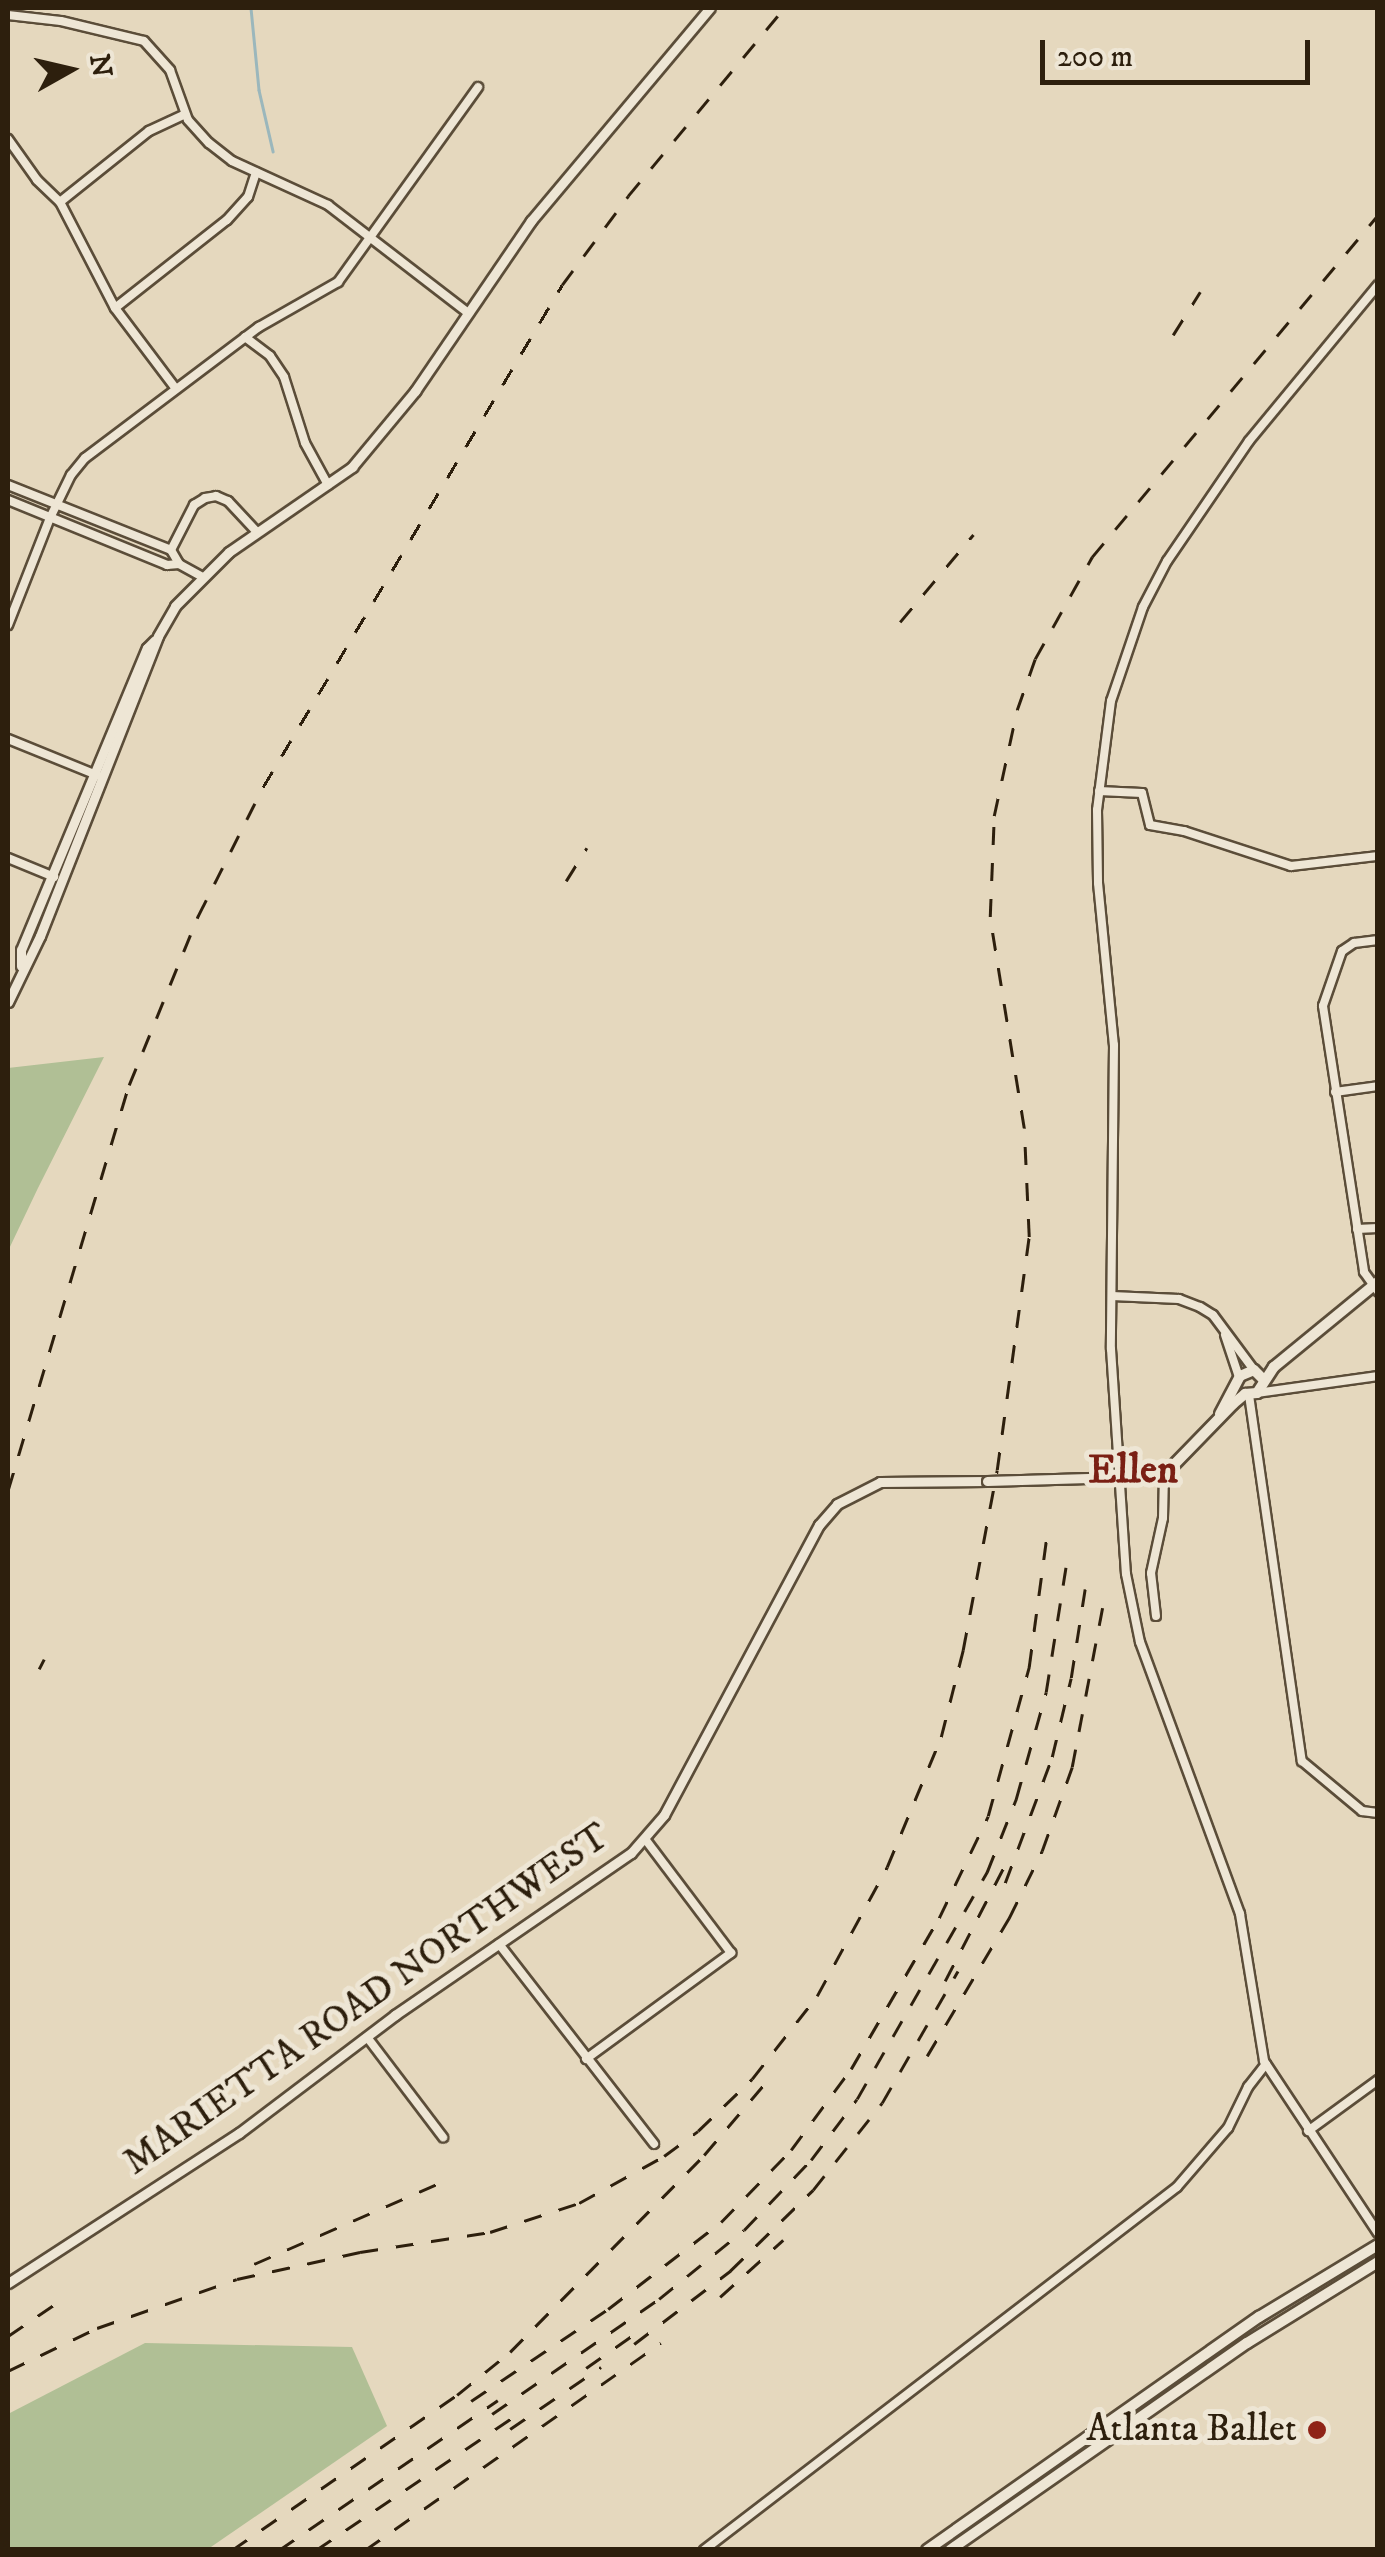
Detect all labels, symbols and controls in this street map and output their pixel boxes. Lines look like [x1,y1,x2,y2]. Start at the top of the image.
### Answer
north arrow [20,20,120,120]
scale bar [1045,20,1315,82]
text: 200 m [1057,39,1133,76]
text: N [81,52,119,80]
district label: Ellen [1088,1447,1178,1495]
street label: MARIETTA ROAD NORTHWEST [115,1814,619,2186]
place label: Atlanta Ballet [1086,2407,1297,2453]
marker: Atlanta Ballet [1306,2419,1328,2441]

